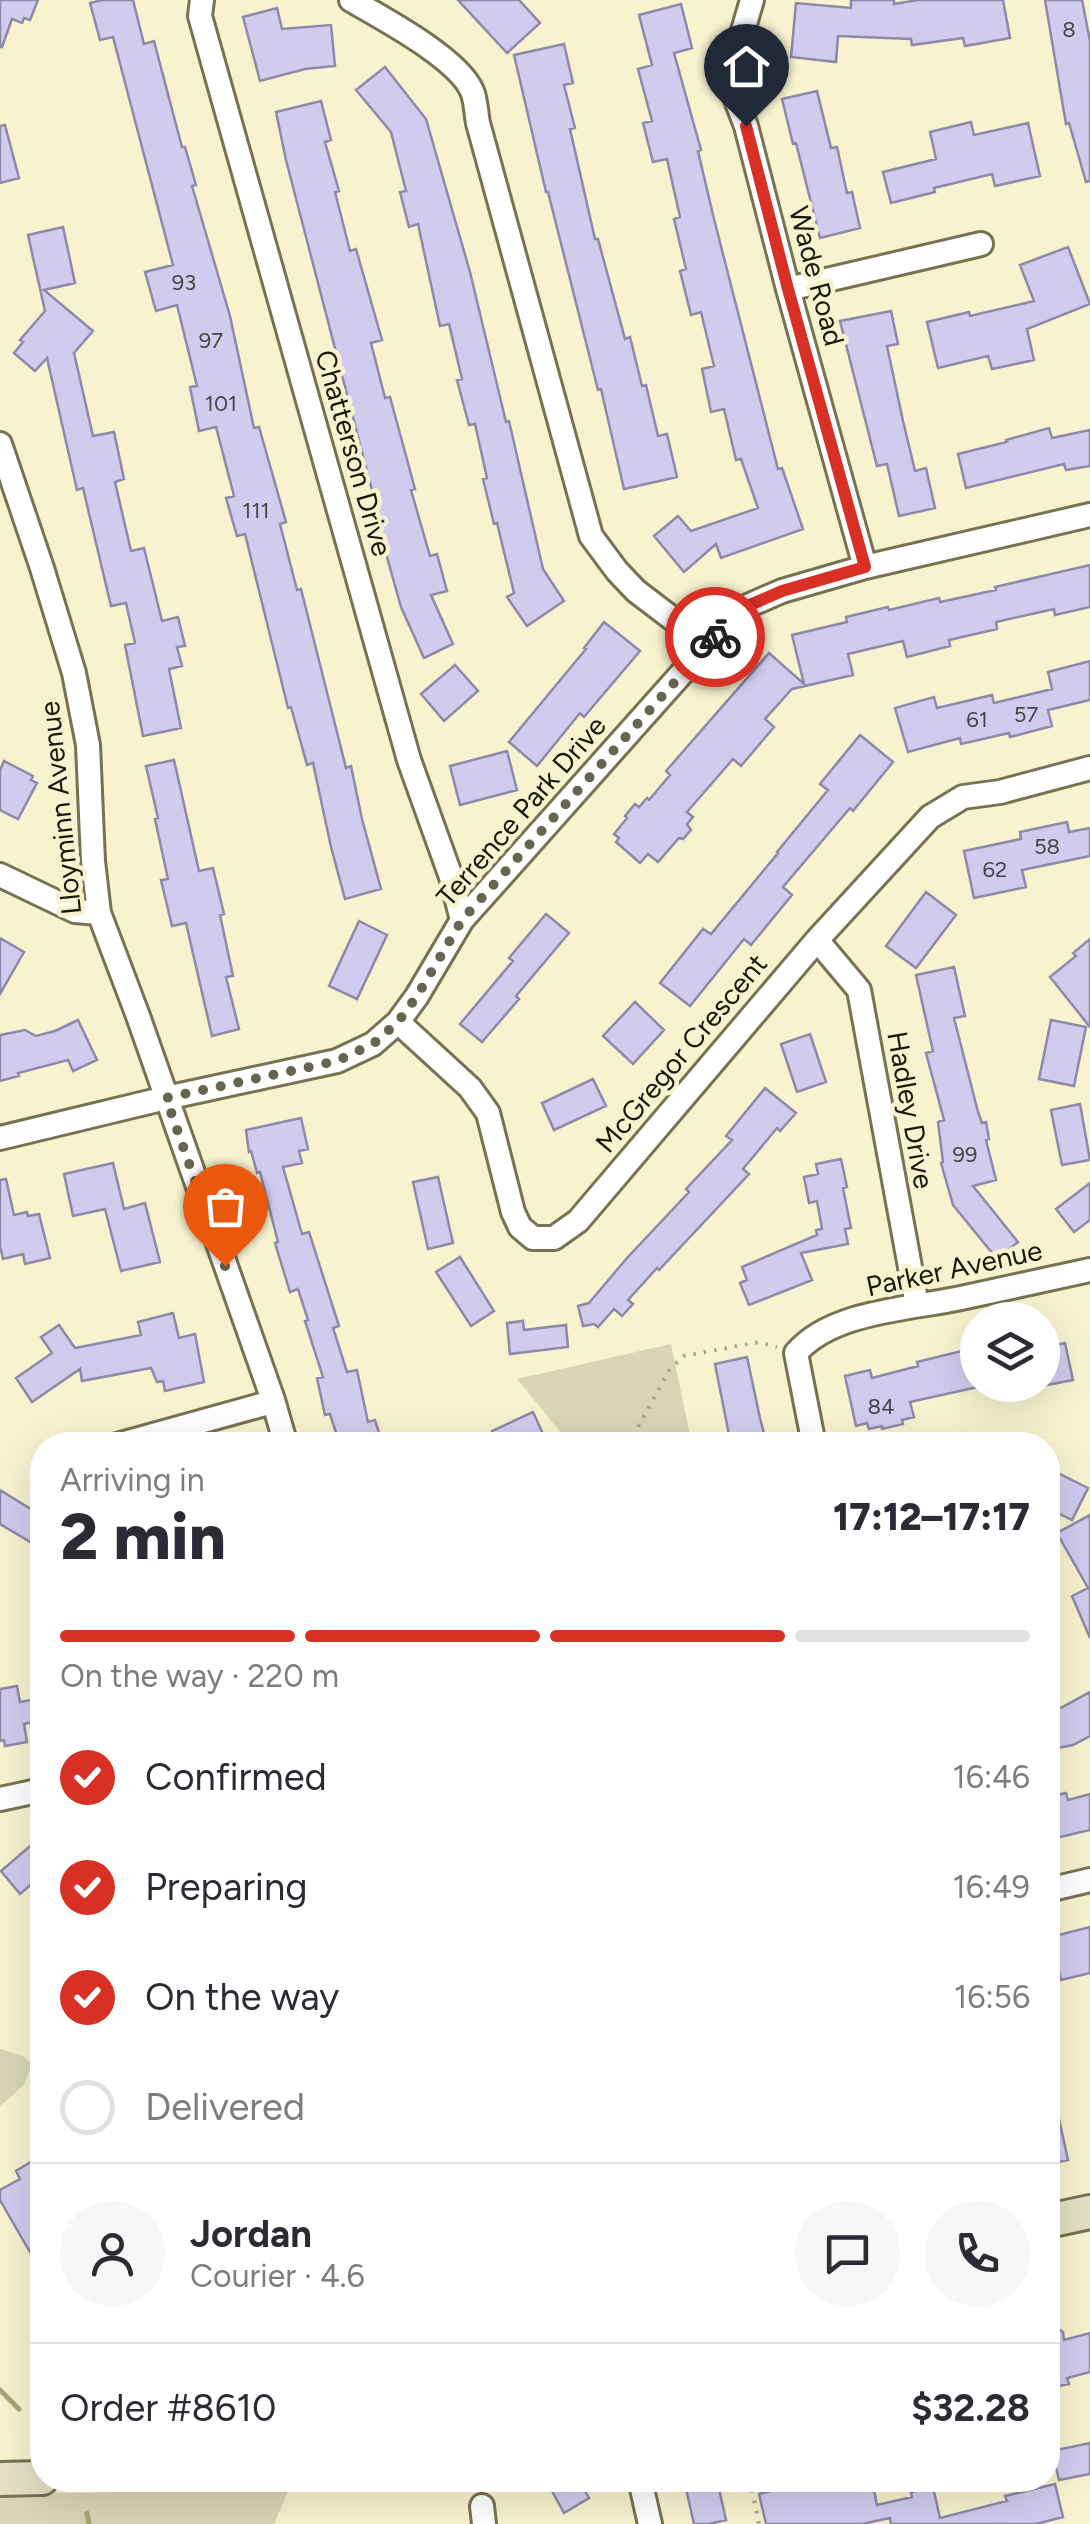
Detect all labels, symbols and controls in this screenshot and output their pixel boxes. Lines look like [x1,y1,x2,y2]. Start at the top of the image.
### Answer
house number: 8 [1062,16,1076,43]
pin [704,24,789,127]
icon: home [719,39,774,94]
street label: Wade Road [782,202,852,350]
house number: 93 [172,269,196,296]
house number: 97 [199,327,223,354]
street label: Chatterson Drive [308,346,400,560]
house number: 101 [205,390,237,417]
house number: 111 [242,497,270,524]
courier [665,587,765,687]
icon: bike [688,610,743,665]
street label: Lloyminn Avenue [32,700,88,916]
house number: 57 [1014,701,1038,728]
house number: 61 [966,706,988,733]
street label: Terrence Park Drive [429,709,613,913]
house number: 58 [1034,833,1060,860]
house number: 62 [983,856,1007,883]
street label: McGregor Crescent [588,947,774,1159]
street label: Hadley Drive [880,1029,942,1191]
house number: 99 [953,1141,977,1168]
pin [183,1164,268,1267]
icon: bag [198,1179,253,1234]
street label: Parker Avenue [863,1233,1045,1303]
map controls [960,1302,1060,1402]
button: layers [960,1302,1060,1402]
house number: 84 [867,1393,895,1420]
text: Arriving in [60,1461,205,1499]
text: 17:12–17:17 [833,1494,1030,1540]
text: 2 min [60,1497,226,1575]
text: On the way · 220 m [60,1657,339,1695]
icon: check [60,1750,115,1805]
text: Confirmed [145,1754,327,1800]
text: 16:46 [953,1758,1030,1796]
icon: check [60,1860,115,1915]
text: Preparing [145,1864,307,1910]
text: 16:49 [953,1868,1030,1906]
icon: check [60,1970,115,2025]
text: On the way [145,1974,339,2020]
text: 16:56 [954,1978,1030,2016]
text: Delivered [145,2084,305,2130]
button: person [60,2201,165,2306]
button: chat [795,2201,900,2306]
button: phone [925,2201,1030,2306]
text: Jordan [190,2211,312,2257]
text: Courier · 4.6 [190,2257,365,2295]
text: Order #8610 [60,2385,276,2431]
text: $32.28 [911,2385,1030,2431]

